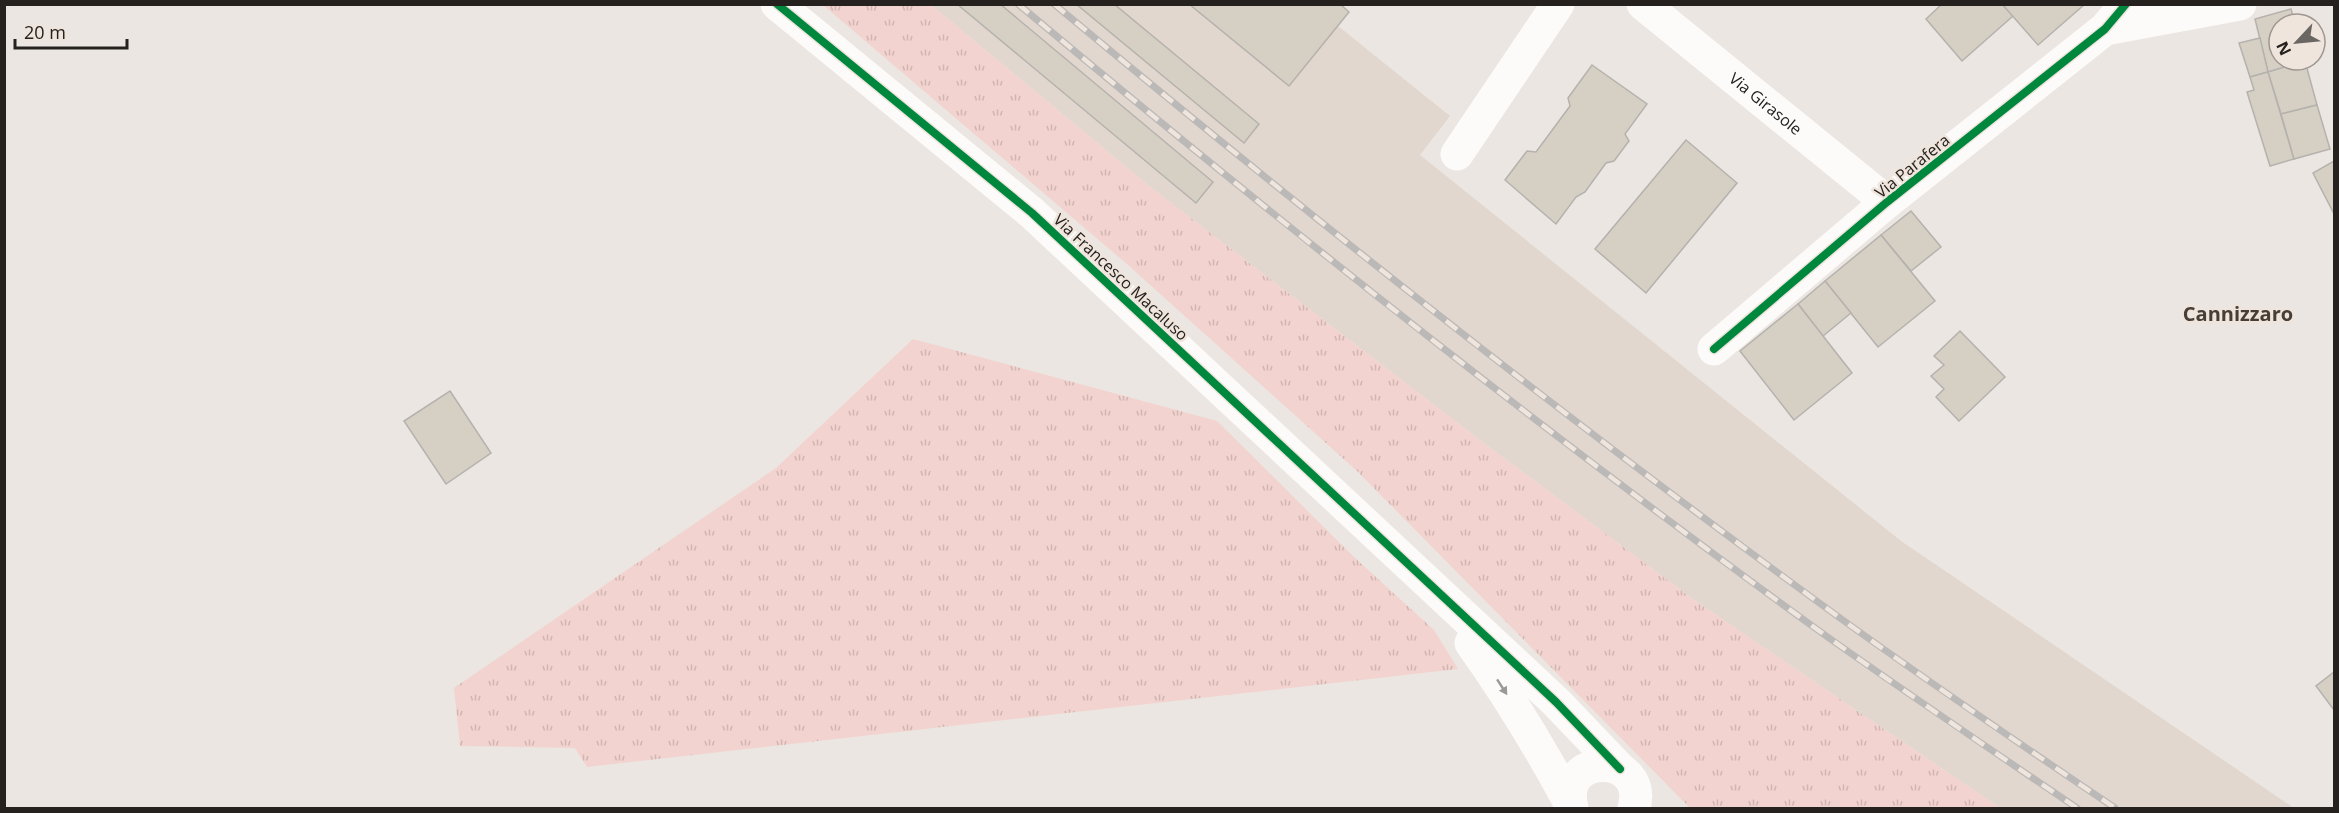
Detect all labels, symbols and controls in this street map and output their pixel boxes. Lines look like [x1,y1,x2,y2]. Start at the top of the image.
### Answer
scale bar [15,12,128,50]
north arrow [2267,12,2327,72]
text: 20 m [24,20,66,44]
text: N [2271,38,2296,59]
street label: Via Girasole [1725,67,1807,140]
street label: Via Parafera [1870,129,1954,203]
street label: Via Francesco Macaluso [1049,209,1193,345]
district label: Cannizzaro [2183,300,2293,327]
one-way arrow [1496,679,1507,695]

